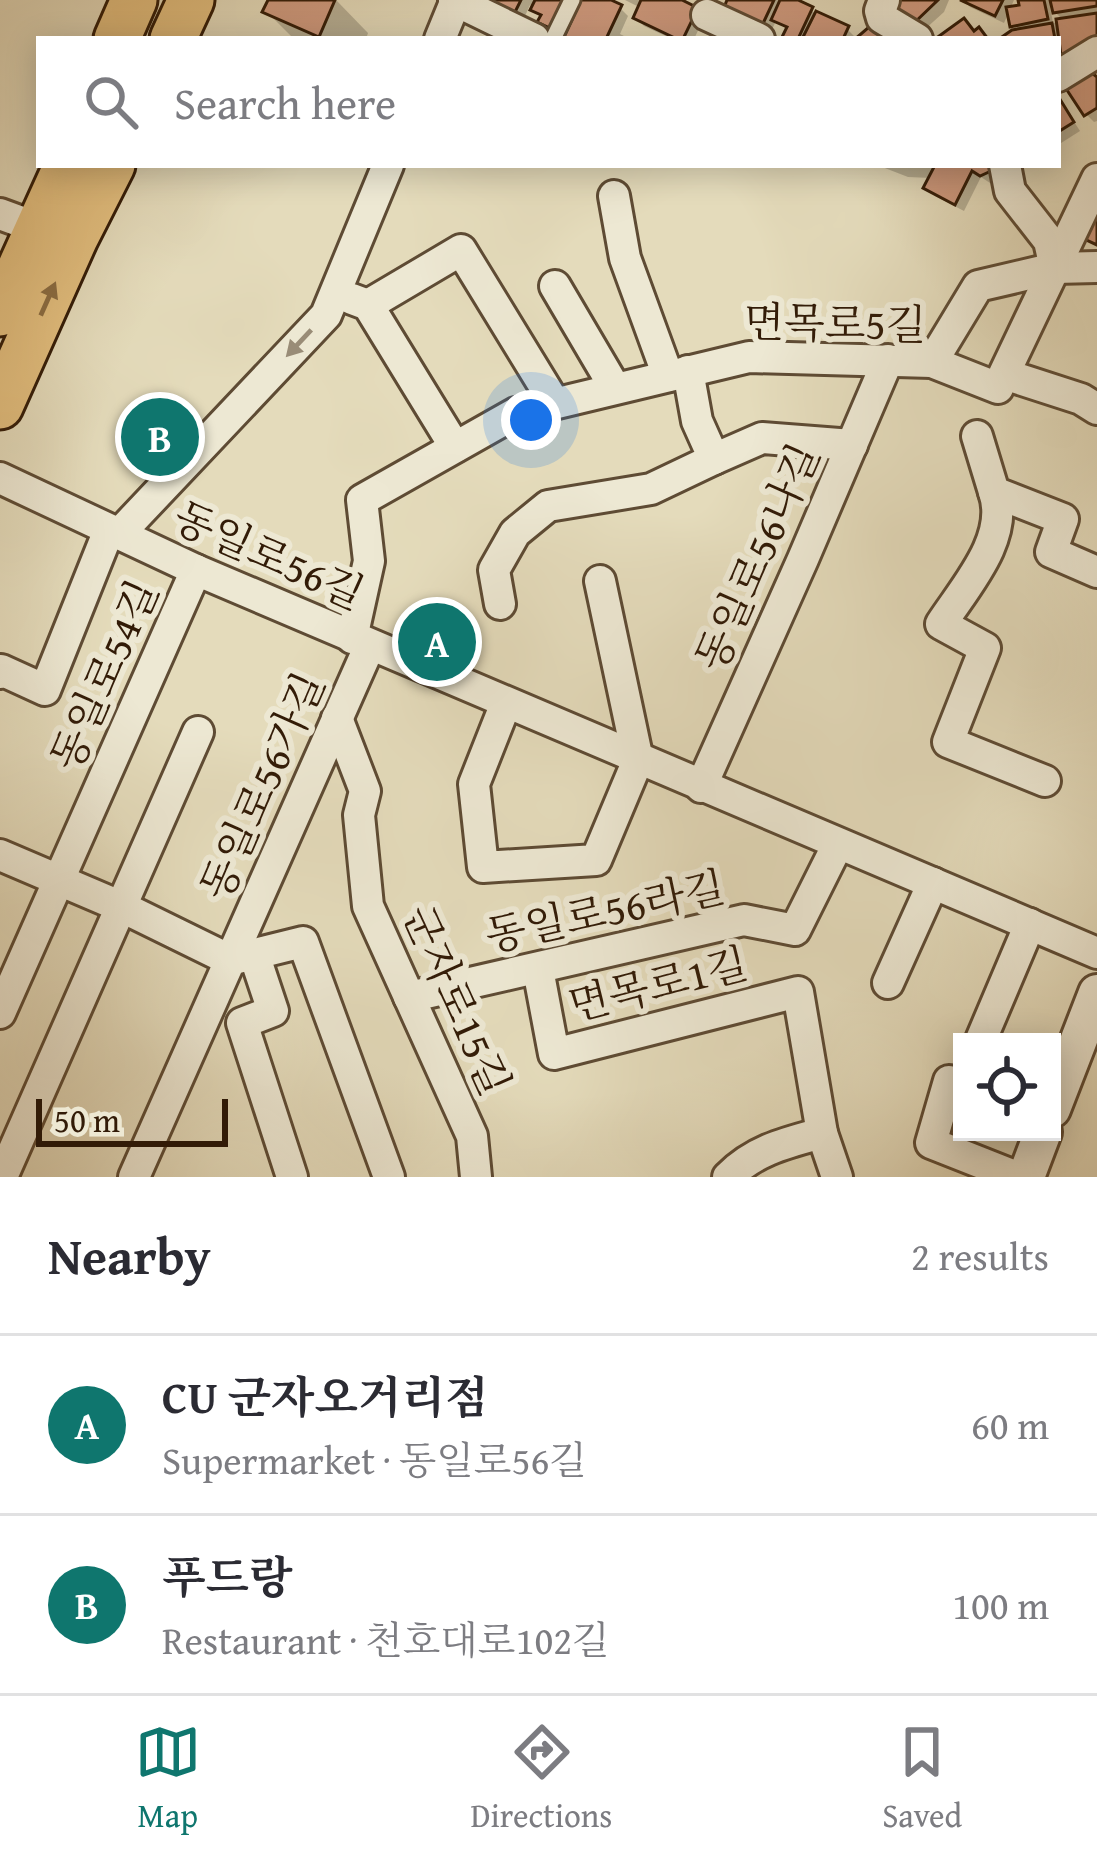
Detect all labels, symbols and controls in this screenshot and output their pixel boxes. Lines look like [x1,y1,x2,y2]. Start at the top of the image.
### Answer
search box [36,36,1061,168]
icon: search [78,69,144,135]
text: Search here [174,70,396,135]
one-way arrow [38,281,58,316]
street label: 면목로5길 [743,290,927,355]
one-way arrow [286,328,313,357]
your location [501,390,561,450]
pin: B [121,392,199,482]
street label: 동일로56나길 [679,433,834,680]
street label: 동일로56길 [164,485,374,624]
street label: 동일로54길 [34,570,173,780]
pin: A [398,597,476,687]
street label: 동일로56가길 [184,662,339,909]
street label: 동일로56라길 [480,855,730,966]
street label: 군자로15길 [388,895,527,1105]
street label: 면목로1길 [562,932,754,1035]
map controls [953,1033,1061,1141]
button: locate [953,1033,1061,1141]
scale bar [36,1093,228,1146]
text: 50 m [54,1096,120,1144]
text: Nearby [48,1218,211,1293]
text: 2 results [911,1227,1049,1284]
text: CU 군자오거리점 [162,1364,488,1429]
text: A [75,1396,99,1453]
text: 60 m [971,1396,1049,1453]
text: Supermarket · 동일로56길 [162,1431,587,1488]
text: 푸드랑 [162,1544,292,1609]
text: B [75,1576,99,1633]
text: 100 m [952,1576,1049,1633]
text: Restaurant · 천호대로102길 [162,1611,610,1668]
tab: Map [135,1719,201,1839]
tab: Directions [471,1719,612,1839]
tab: Saved [882,1719,962,1839]

